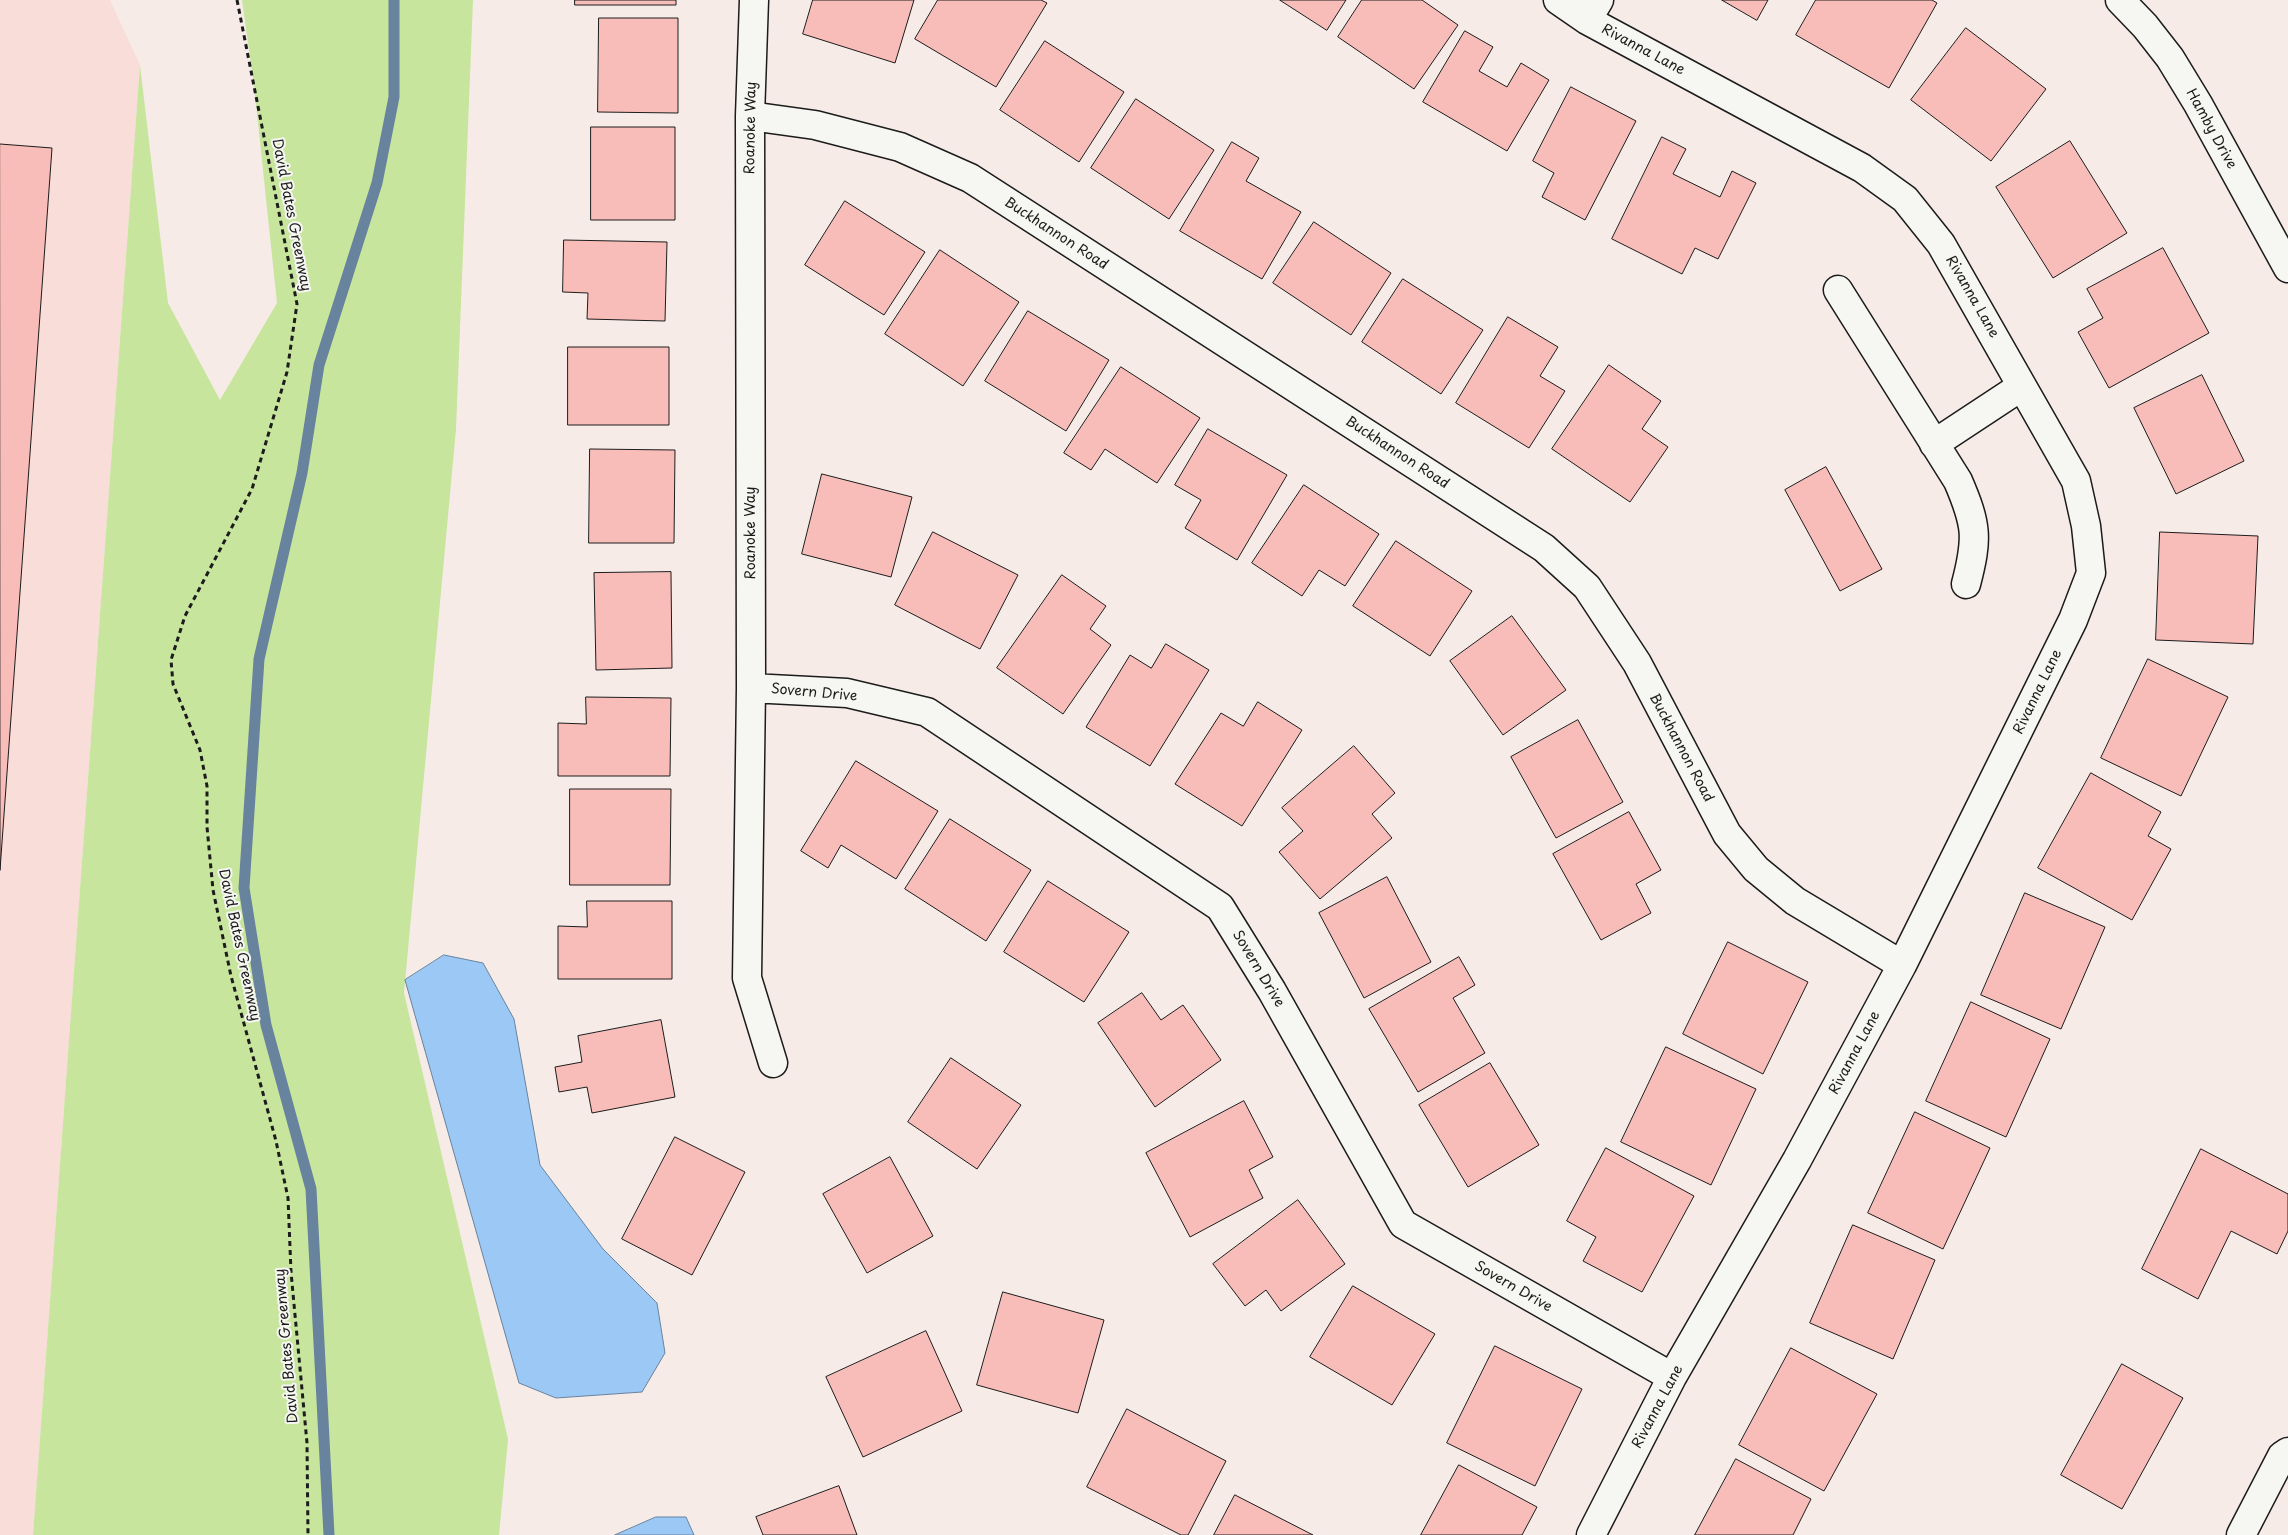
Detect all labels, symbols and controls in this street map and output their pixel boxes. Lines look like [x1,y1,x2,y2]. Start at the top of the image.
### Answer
street label: Rivanna Lane [1598,21,1688,79]
street label: Roanoke Way [742,81,760,175]
street label: Hamby Drive [2182,86,2240,172]
street label: David Bates Greenway [268,137,314,293]
street label: Buckhannon Road [1001,194,1111,274]
street label: Rivanna Lane [1942,253,2002,341]
street label: Buckhannon Road [1342,413,1452,493]
street label: Roanoke Way [743,487,759,579]
street label: Rivanna Lane [2010,647,2066,737]
street label: Sovern Drive [770,681,858,705]
street label: Buckhannon Road [1645,691,1717,805]
street label: David Bates Greenway [215,867,263,1023]
street label: Sovern Drive [1228,927,1288,1011]
street label: Rivanna Lane [1826,1008,1884,1098]
street label: Sovern Drive [1471,1258,1555,1316]
street label: David Bates Greenway [272,1268,302,1424]
street label: Rivanna Lane [1629,1362,1687,1452]

